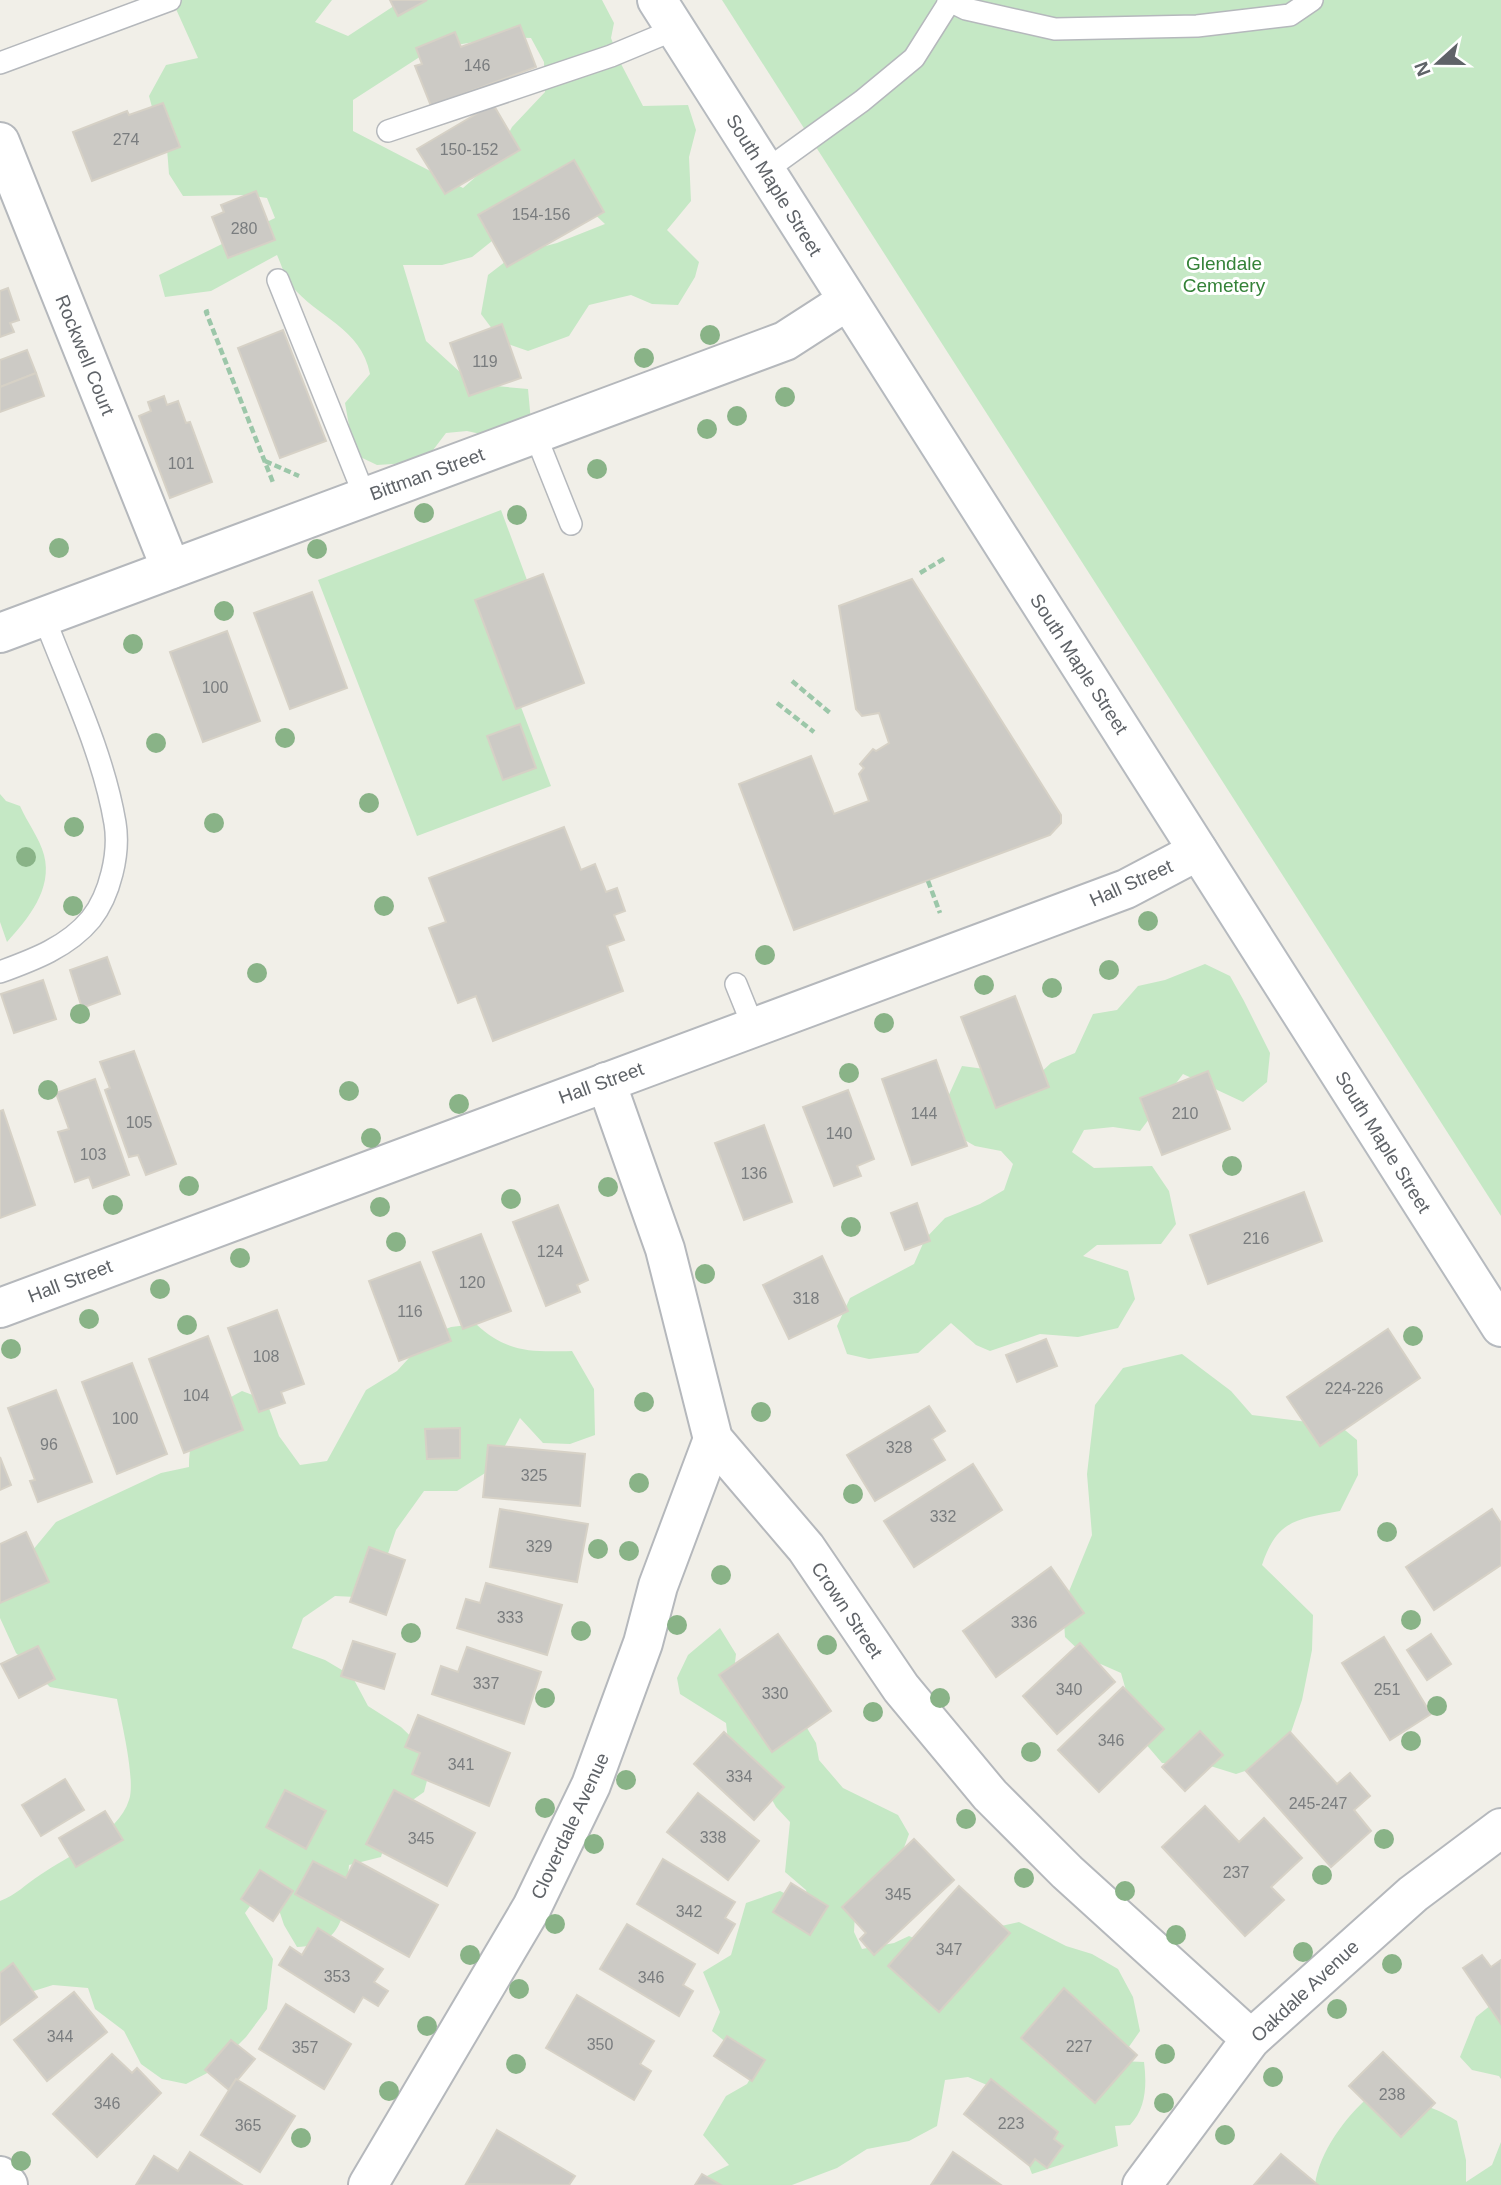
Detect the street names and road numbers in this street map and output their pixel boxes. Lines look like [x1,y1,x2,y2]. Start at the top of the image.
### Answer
street label: South Maple Street [722,110,826,260]
street label: Rockwell Court [51,292,119,419]
street label: Bittman Street [367,443,488,504]
street label: South Maple Street [1026,590,1132,739]
street label: Hall Street [1086,855,1176,911]
street label: Hall Street [556,1058,647,1108]
street label: South Maple Street [1331,1067,1435,1217]
street label: Hall Street [25,1255,116,1307]
street label: Crown Street [807,1558,887,1662]
street label: Cloverdale Avenue [527,1749,613,1903]
street label: Oakdale Avenue [1247,1936,1363,2046]

